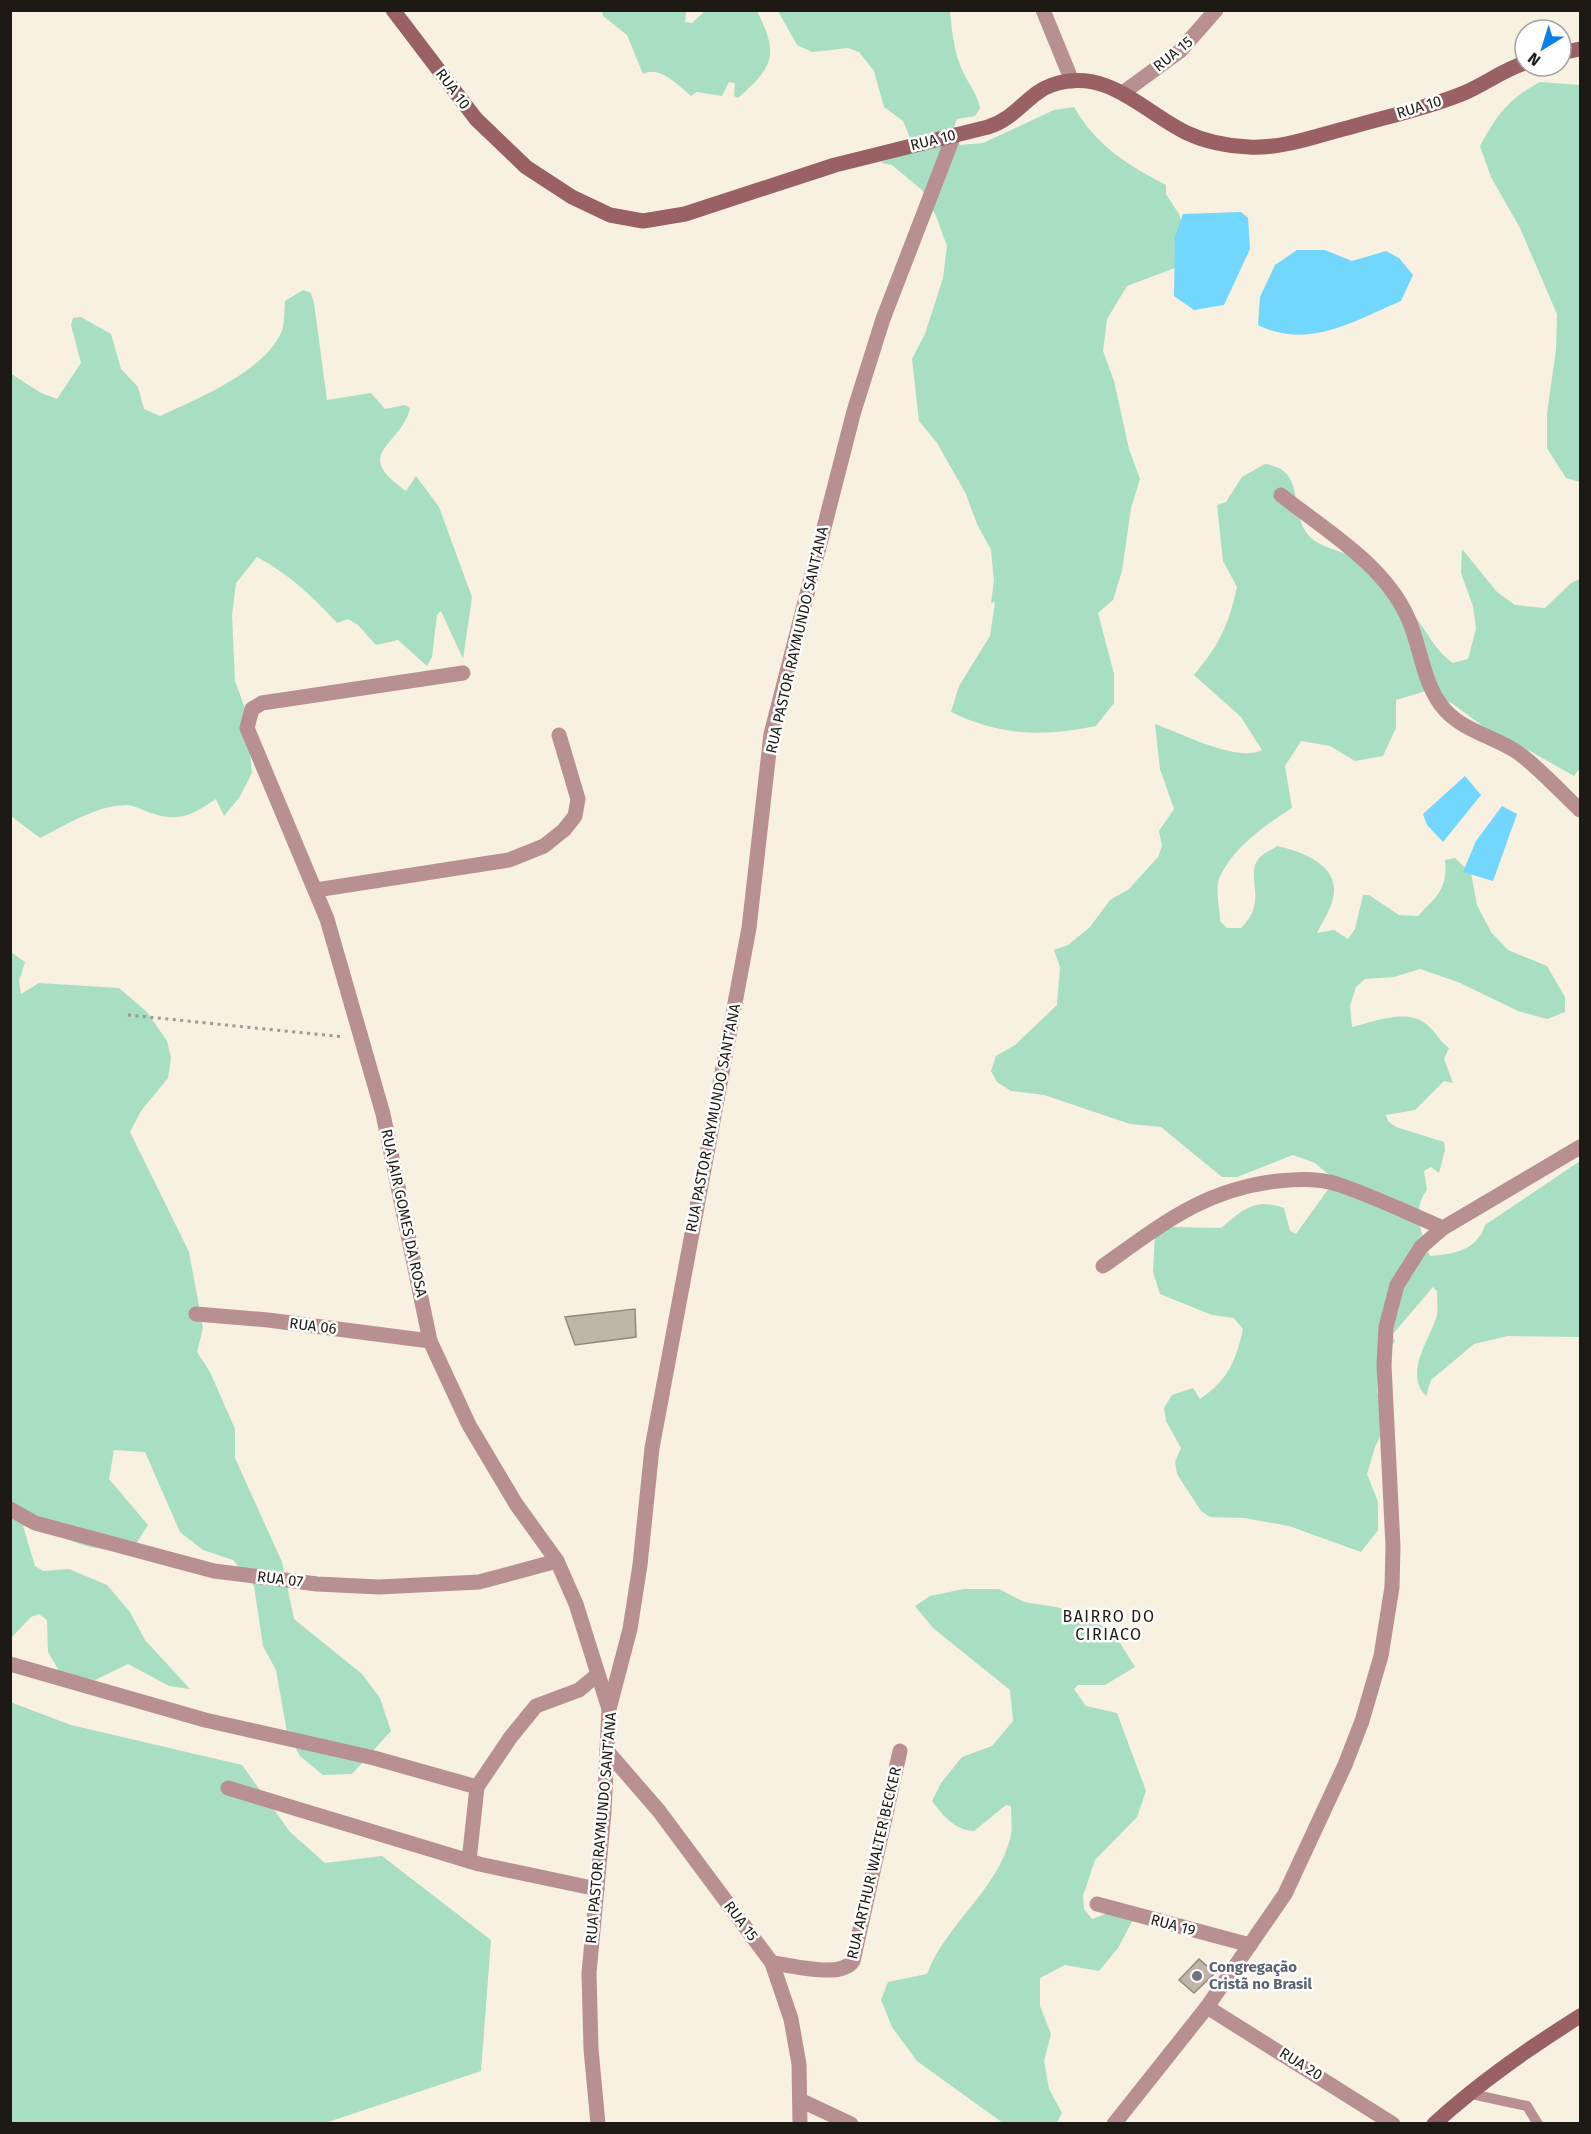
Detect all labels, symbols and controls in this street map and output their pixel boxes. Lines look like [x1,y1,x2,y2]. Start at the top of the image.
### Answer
north arrow [1513,18,1573,78]
street label: RUA 15 [1150,33,1196,75]
text: N [1524,49,1544,70]
street label: RUA 10 [432,65,474,113]
street label: RUA 10 [1394,92,1444,122]
street label: RUA 10 [908,126,958,154]
street label: RUA PASTOR RAYMUNDO SANT’ANA [762,524,832,755]
street label: RUA PASTOR RAYMUNDO SANT’ANA [682,1002,744,1234]
street label: RUA JAIR GOMES DA ROSA [377,1127,431,1299]
street label: RUA 06 [288,1314,338,1338]
street label: RUA 07 [256,1567,304,1591]
district label: BAIRRO DO CIRIACO [1063,1607,1155,1644]
street label: RUA PASTOR RAYMUNDO SANT’ANA [582,1711,620,1944]
street label: RUA ARTHUR WALTER BECKER [843,1765,905,1961]
street label: RUA 15 [720,1897,762,1945]
street label: RUA 19 [1149,1910,1198,1940]
place label: Congregação Cristã no Brasil [1209,1958,1313,1993]
marker: Congregação Cristã no Brasil [1190,1969,1204,1983]
street label: RUA 20 [1276,2044,1326,2084]

